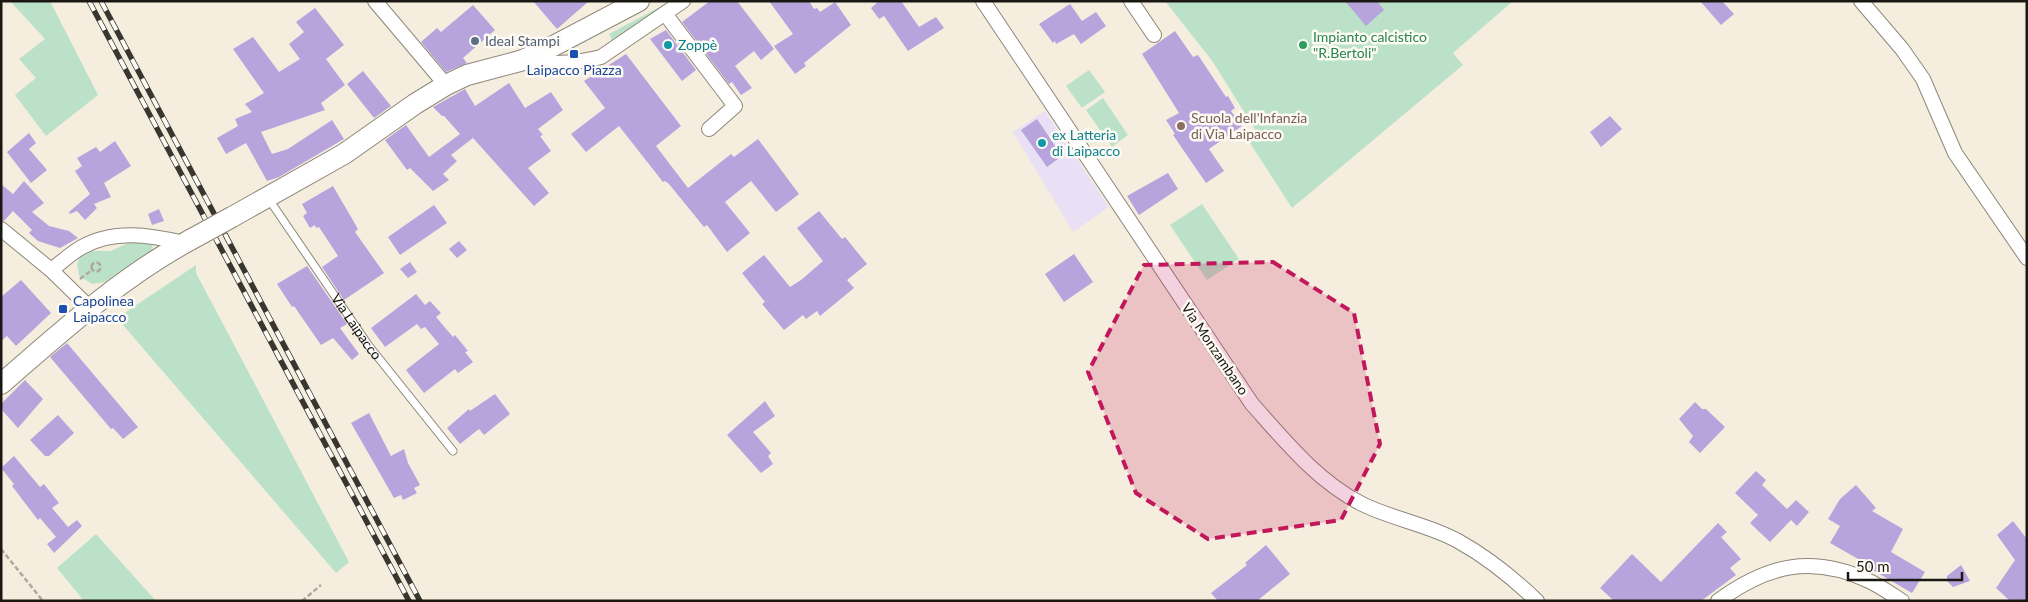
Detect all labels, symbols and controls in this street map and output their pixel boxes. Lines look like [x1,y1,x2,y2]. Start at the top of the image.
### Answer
place label: Impianto calcistico "R.Bertoli" [1313,28,1427,61]
place label: Ideal Stampi [485,32,560,49]
marker: Ideal Stampi [469,35,481,47]
place label: Zoppè [678,36,717,53]
marker: Zoppè [662,39,674,51]
marker: Impianto calcistico "R.Bertoli" [1297,39,1309,51]
marker: Laipacco Piazza [568,48,580,60]
place label: Laipacco Piazza [526,61,622,78]
place label: Scuola dell'Infanzia di Via Laipacco [1191,109,1307,142]
marker: Scuola dell'Infanzia di Via Laipacco [1175,120,1187,132]
place label: ex Latteria di Laipacco [1052,126,1120,159]
marker: ex Latteria di Laipacco [1036,137,1048,149]
street label: Via Laipacco [328,290,386,363]
place label: Capolinea Laipacco [73,292,134,325]
street label: Via Monzambano [1178,300,1252,398]
marker: Capolinea Laipacco [57,303,69,315]
scale bar [1848,550,1962,582]
text: 50 m [1856,557,1890,575]

